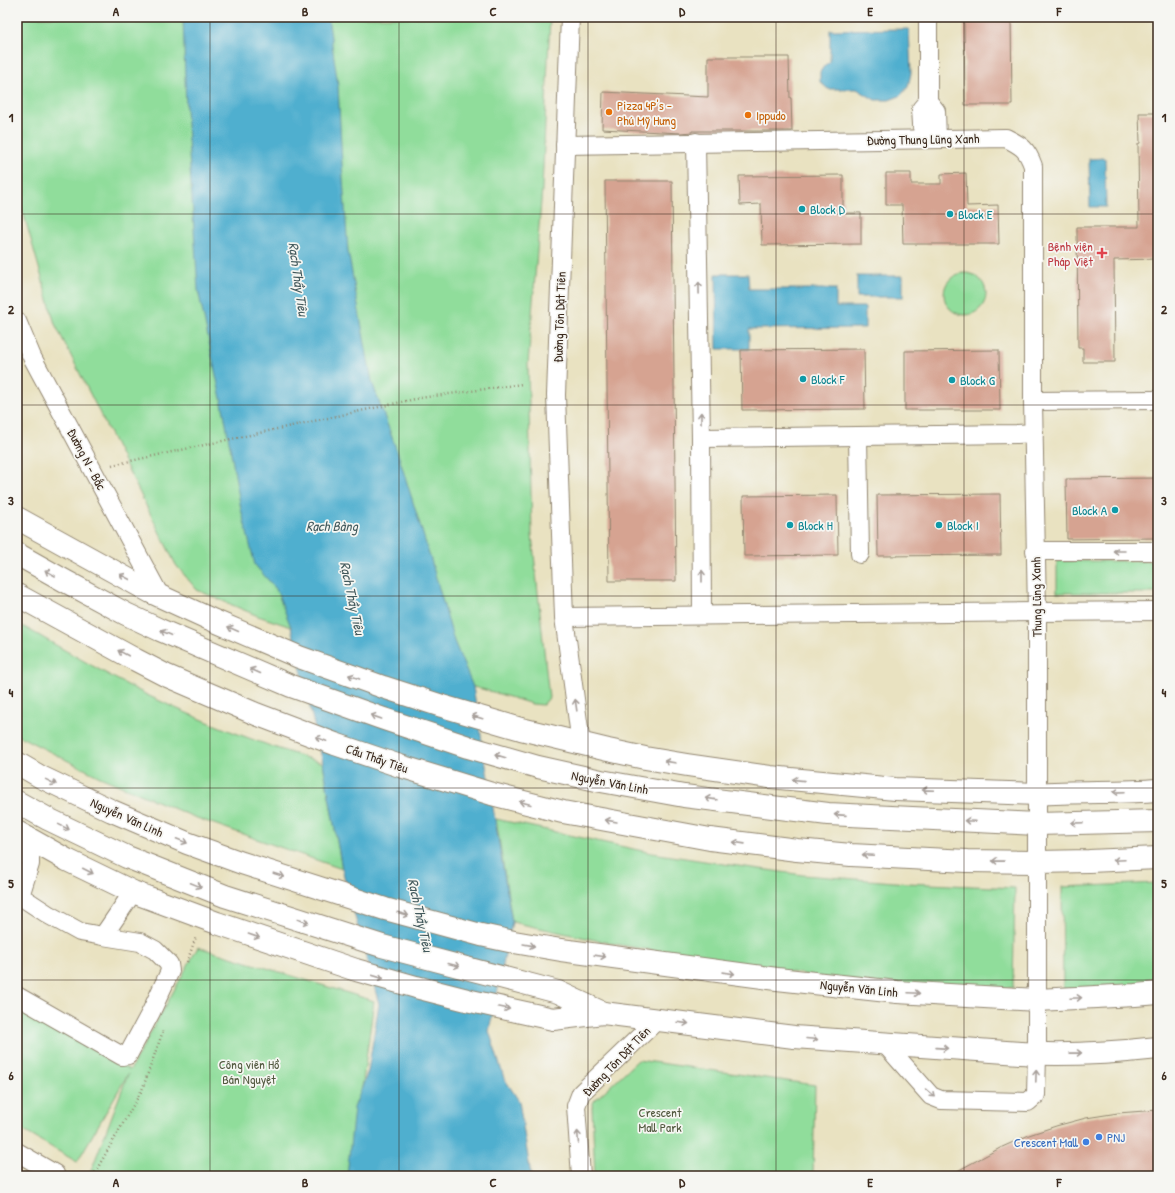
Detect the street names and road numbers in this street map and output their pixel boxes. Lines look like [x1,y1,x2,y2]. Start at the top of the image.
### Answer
street label: Đường Thung Lũng Xanh [867,129,980,149]
street label: Đường Tôn Dật Tiên [548,271,570,363]
street label: Đường N - Bắc [63,425,111,493]
street label: Thung Lũng Xanh [1026,556,1046,637]
street label: Cầu Thầy Tiêu [343,739,411,777]
street label: Nguyễn Văn Linh [570,766,650,798]
street label: Nguyễn Văn Linh [88,793,167,841]
street label: Nguyễn Văn Linh [819,975,899,1001]
street label: Đường Tôn Dật Tiên [578,1022,654,1100]

